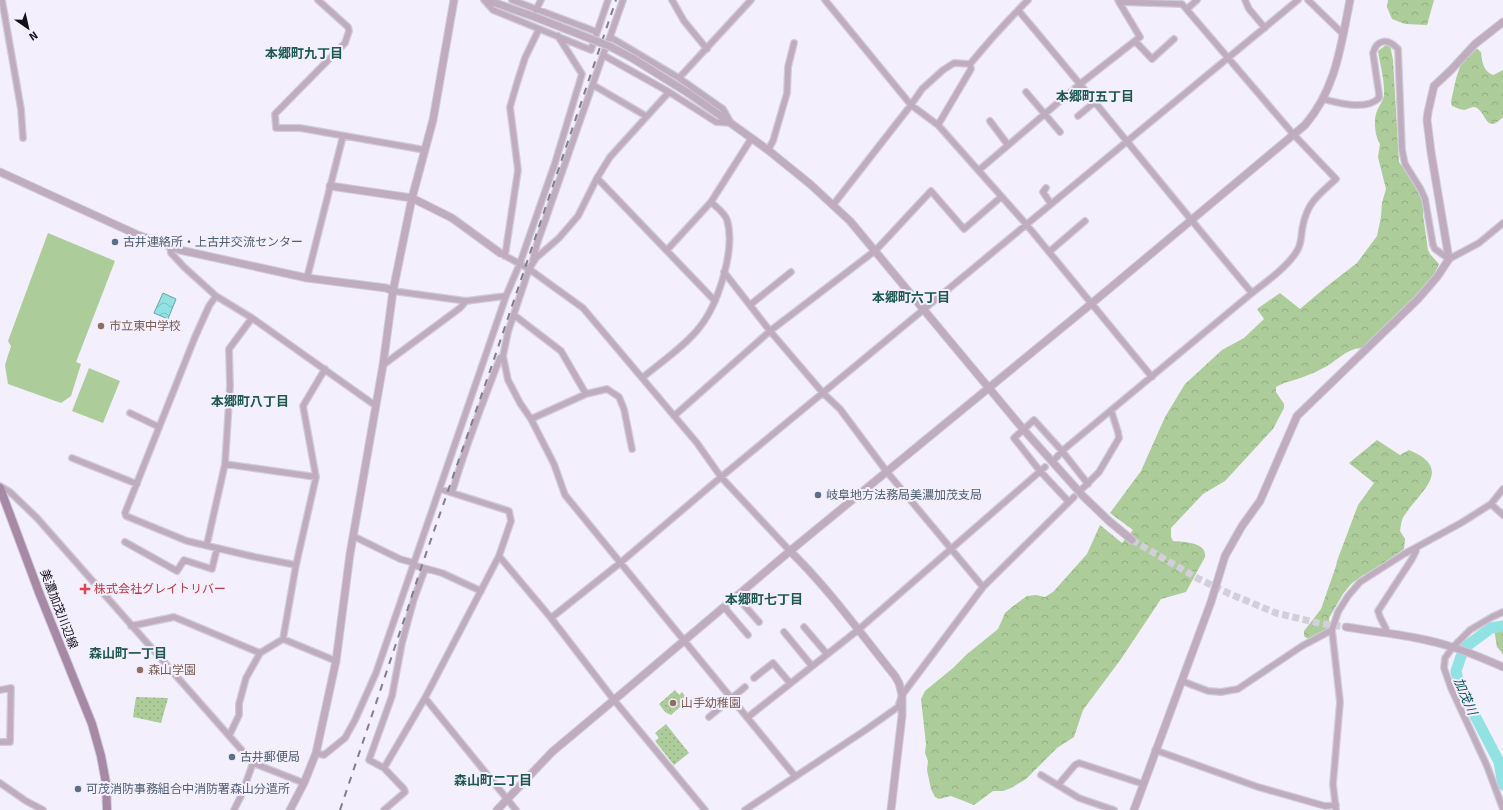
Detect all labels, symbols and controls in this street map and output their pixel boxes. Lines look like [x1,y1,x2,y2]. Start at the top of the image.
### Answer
north arrow [8,8,48,48]
text: N [27,28,40,43]
district label: 本郷町九丁目 [265,46,343,62]
district label: 本郷町五丁目 [1056,89,1134,105]
place label: 古井連絡所・上古井交流センター [123,235,303,250]
marker: 古井連絡所・上古井交流センター [110,237,120,247]
district label: 本郷町六丁目 [872,290,950,306]
place label: 市立東中学校 [109,319,181,334]
marker: 市立東中学校 [96,321,106,331]
district label: 本郷町八丁目 [211,394,289,410]
place label: 岐阜地方法務局美濃加茂支局 [826,488,982,503]
marker: 岐阜地方法務局美濃加茂支局 [813,490,823,500]
street label: 美濃加茂川辺線 [36,567,81,651]
place label: 株式会社グレイトリバー [94,582,226,597]
marker: 株式会社グレイトリバー [79,583,91,595]
district label: 本郷町七丁目 [725,592,803,608]
district label: 森山町一丁目 [89,646,167,662]
place label: 森山学園 [148,663,196,678]
marker: 森山学園 [135,665,145,675]
water label: 加茂川 [1450,675,1481,719]
place label: 山手幼稚園 [681,696,741,711]
marker: 山手幼稚園 [668,698,678,708]
place label: 古井郵便局 [240,750,300,765]
marker: 古井郵便局 [227,752,237,762]
district label: 森山町二丁目 [454,773,532,789]
place label: 可茂消防事務組合中消防署森山分遣所 [86,782,290,797]
marker: 可茂消防事務組合中消防署森山分遣所 [73,784,83,794]

